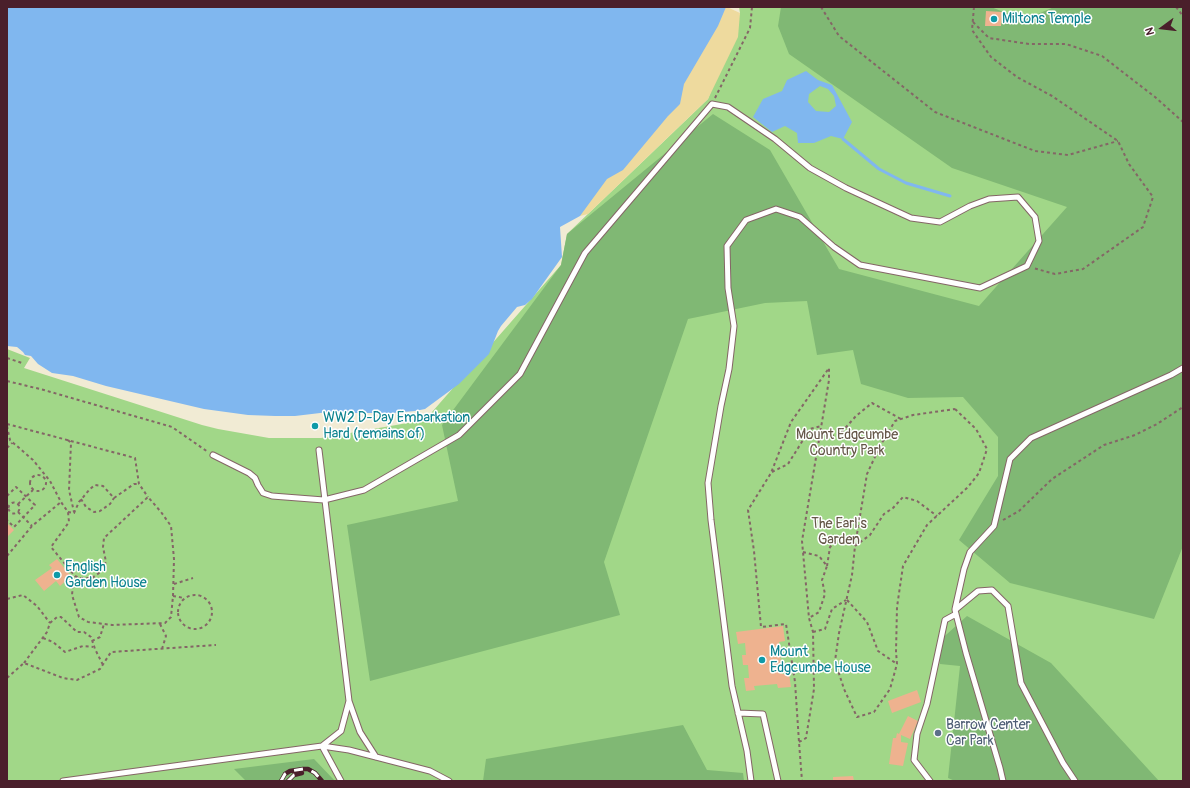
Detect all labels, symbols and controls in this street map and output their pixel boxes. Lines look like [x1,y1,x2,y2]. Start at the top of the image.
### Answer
north arrow [1142,8,1182,48]
place label: Miltons Temple [1002,11,1091,27]
marker: Miltons Temple [989,14,999,24]
text: N [1143,26,1157,37]
place label: WW2 D-Day Embarkation Hard (remains of) [323,410,470,442]
marker: WW2 D-Day Embarkation Hard (remains of) [310,421,320,431]
park label: Mount Edgcumbe Country Park [796,427,898,460]
park label: The Earl's Garden [811,516,867,548]
place label: English Garden House [65,559,147,592]
marker: English Garden House [52,570,62,580]
place label: Mount Edgcumbe House [770,644,871,676]
marker: Mount Edgcumbe House [757,655,767,665]
place label: Barrow Center Car Park [946,717,1031,750]
marker: Barrow Center Car Park [933,728,943,738]

